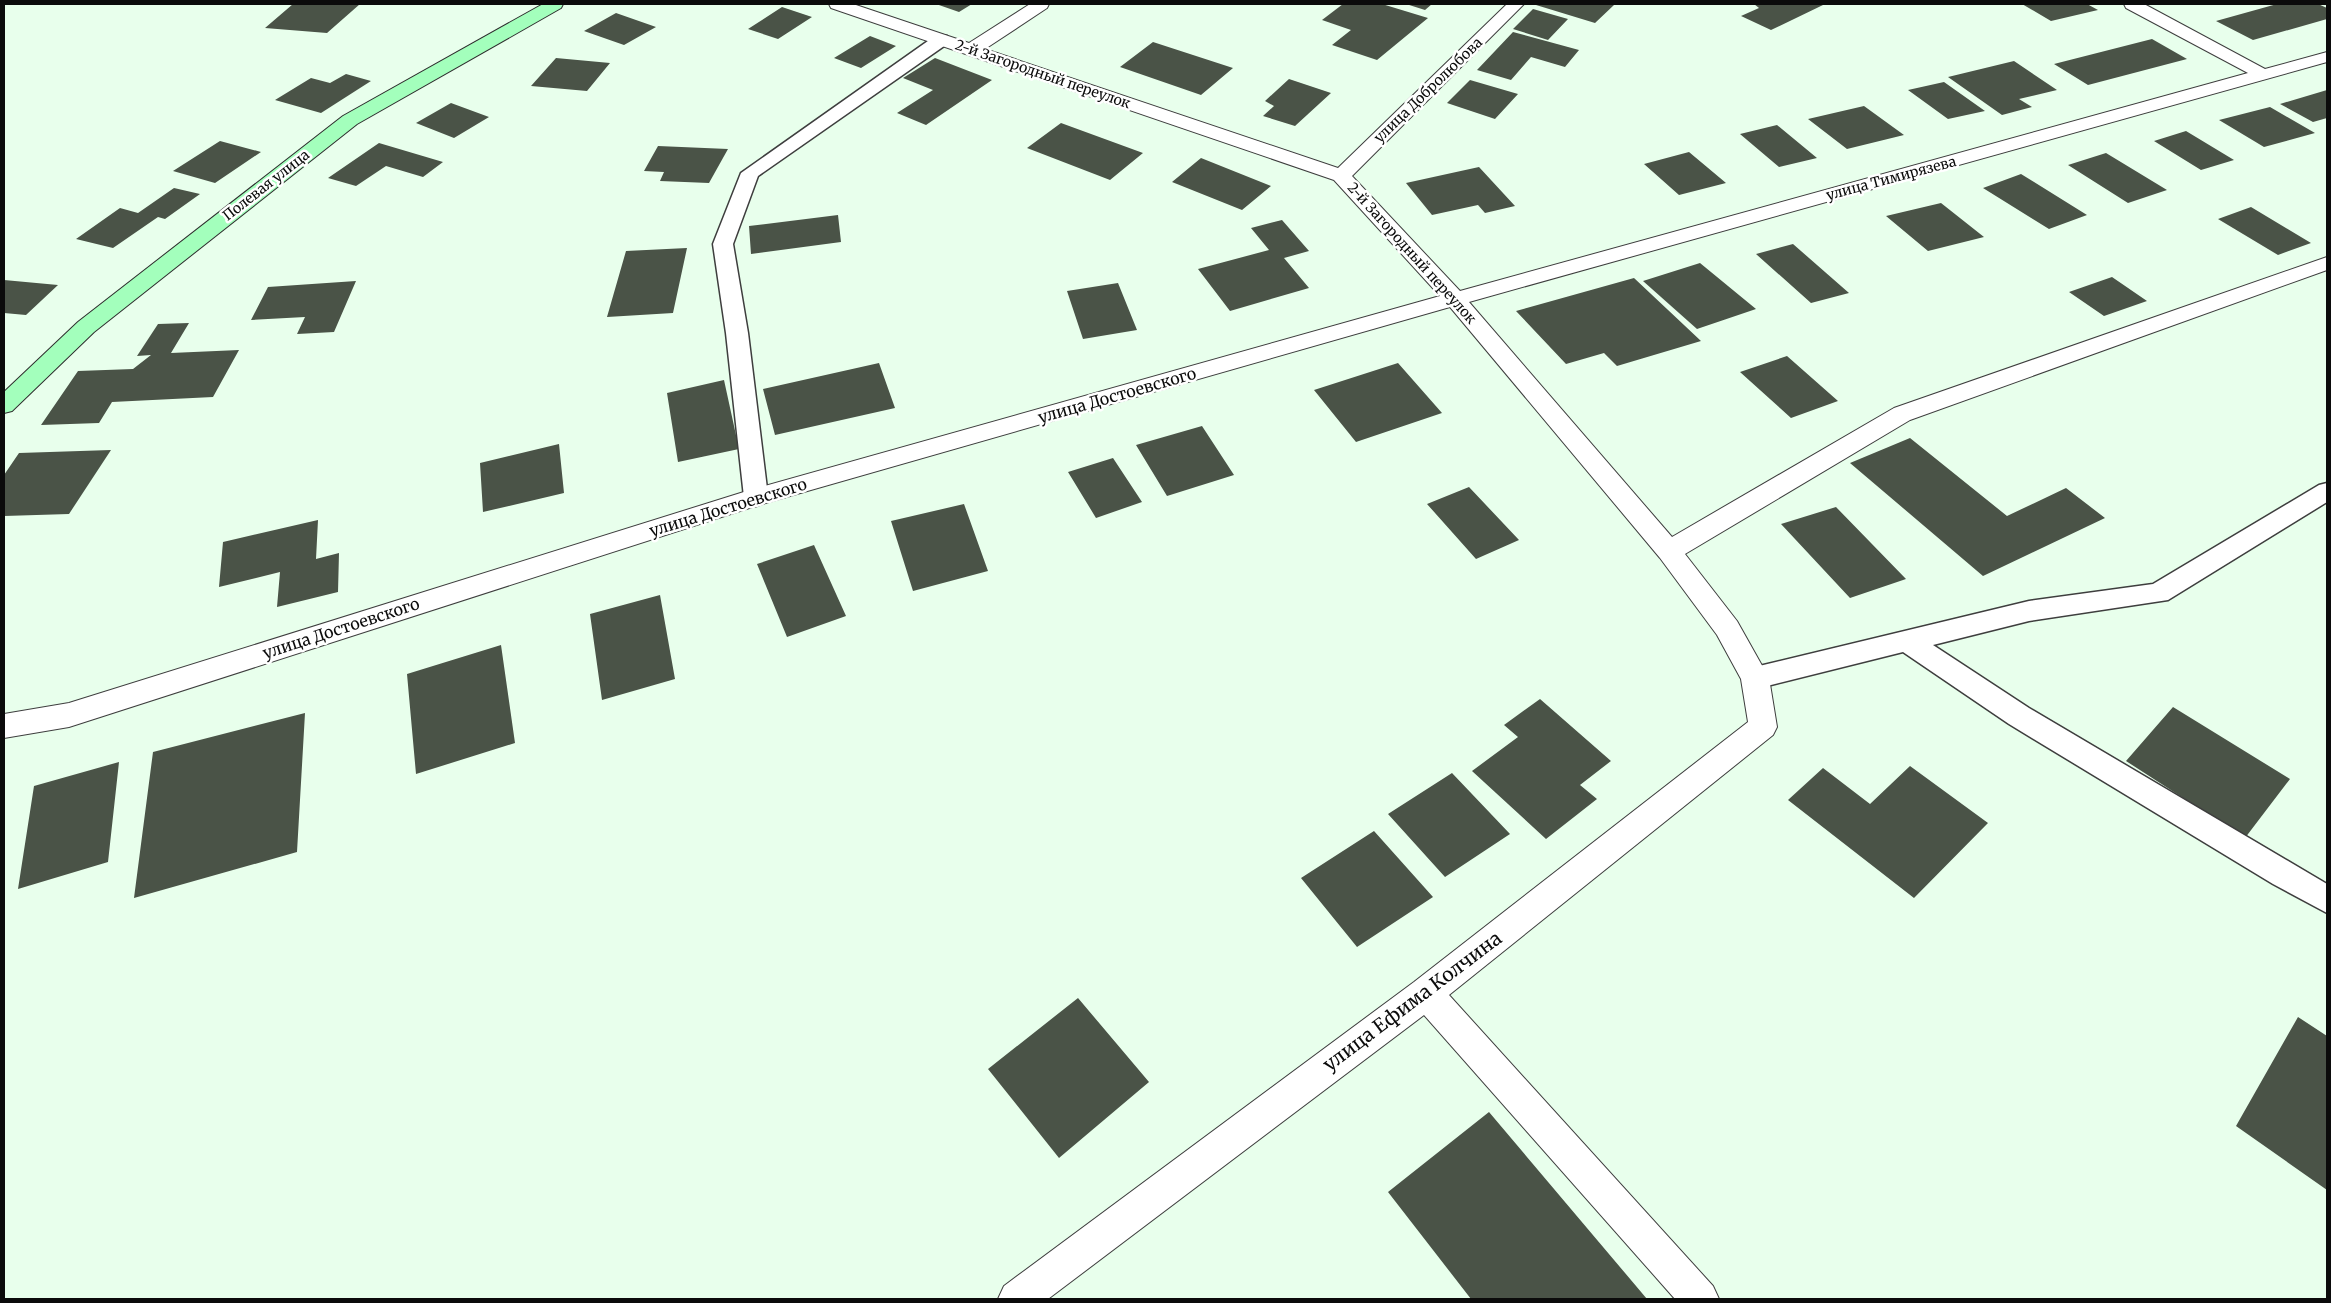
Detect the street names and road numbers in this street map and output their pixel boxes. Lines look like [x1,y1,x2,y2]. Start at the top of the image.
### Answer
street label: улица Добролюбова [1370,33,1486,146]
street label: 2-й Загородный переулок [953,35,1133,113]
street label: Полевая улица [219,145,313,224]
street label: улица Тимирязева [1824,152,1958,204]
street label: 2-й Загородный переулок [1344,179,1480,328]
street label: улица Достоевского [1036,363,1198,427]
street label: улица Достоевского [647,474,809,540]
street label: улица Достоевского [260,593,422,663]
street label: улица Ефима Колчина [1318,926,1506,1076]

